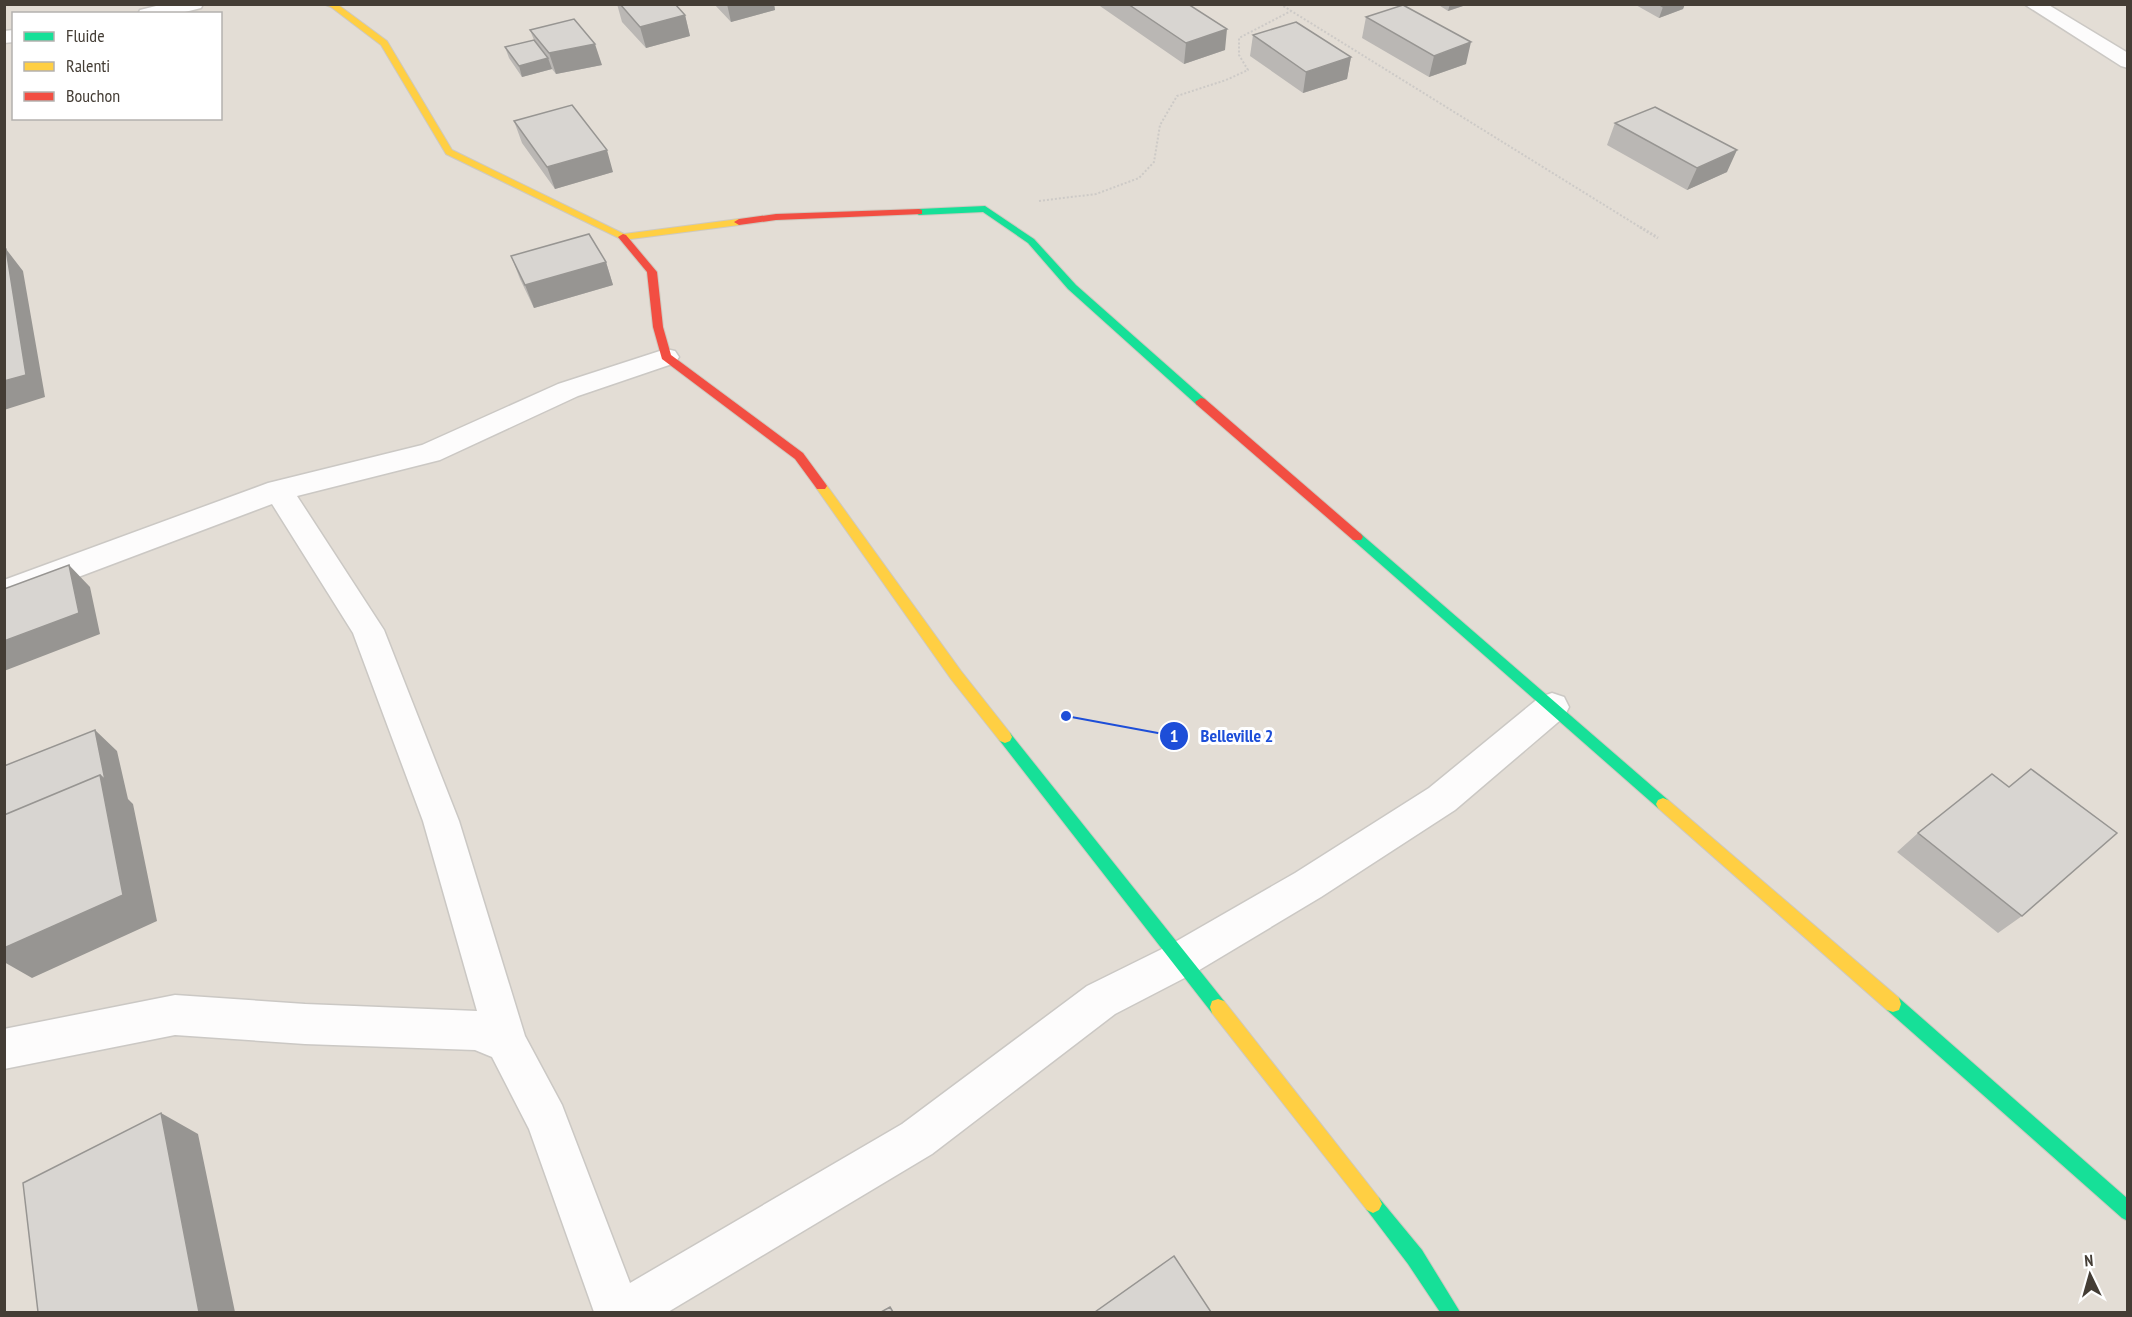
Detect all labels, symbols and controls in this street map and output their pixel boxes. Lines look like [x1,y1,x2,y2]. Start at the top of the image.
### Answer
legend [12,12,222,120]
text: Fluide [66,24,105,47]
text: Ralenti [66,54,110,77]
text: Bouchon [66,84,120,107]
callout: Belleville 2 [1159,718,1286,754]
text: 1 [1170,724,1178,747]
text: Belleville 2 [1201,724,1273,747]
north arrow [2060,1245,2120,1305]
text: N [2084,1250,2094,1270]

